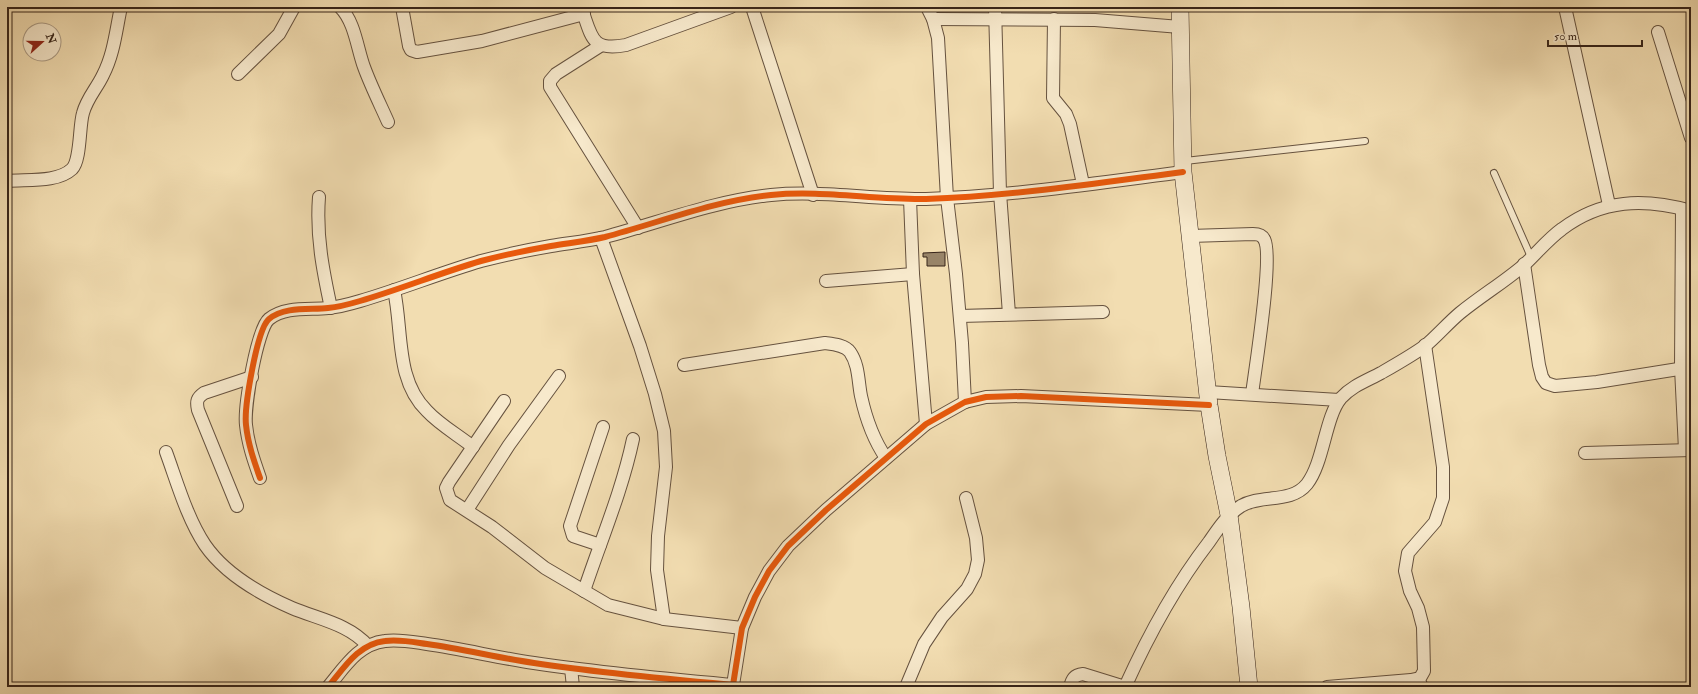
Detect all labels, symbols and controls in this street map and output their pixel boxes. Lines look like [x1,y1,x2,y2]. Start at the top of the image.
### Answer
north arrow [22,22,62,62]
scale bar [1548,22,1642,48]
text: 50 m [1554,29,1578,44]
text: N [43,31,59,47]

